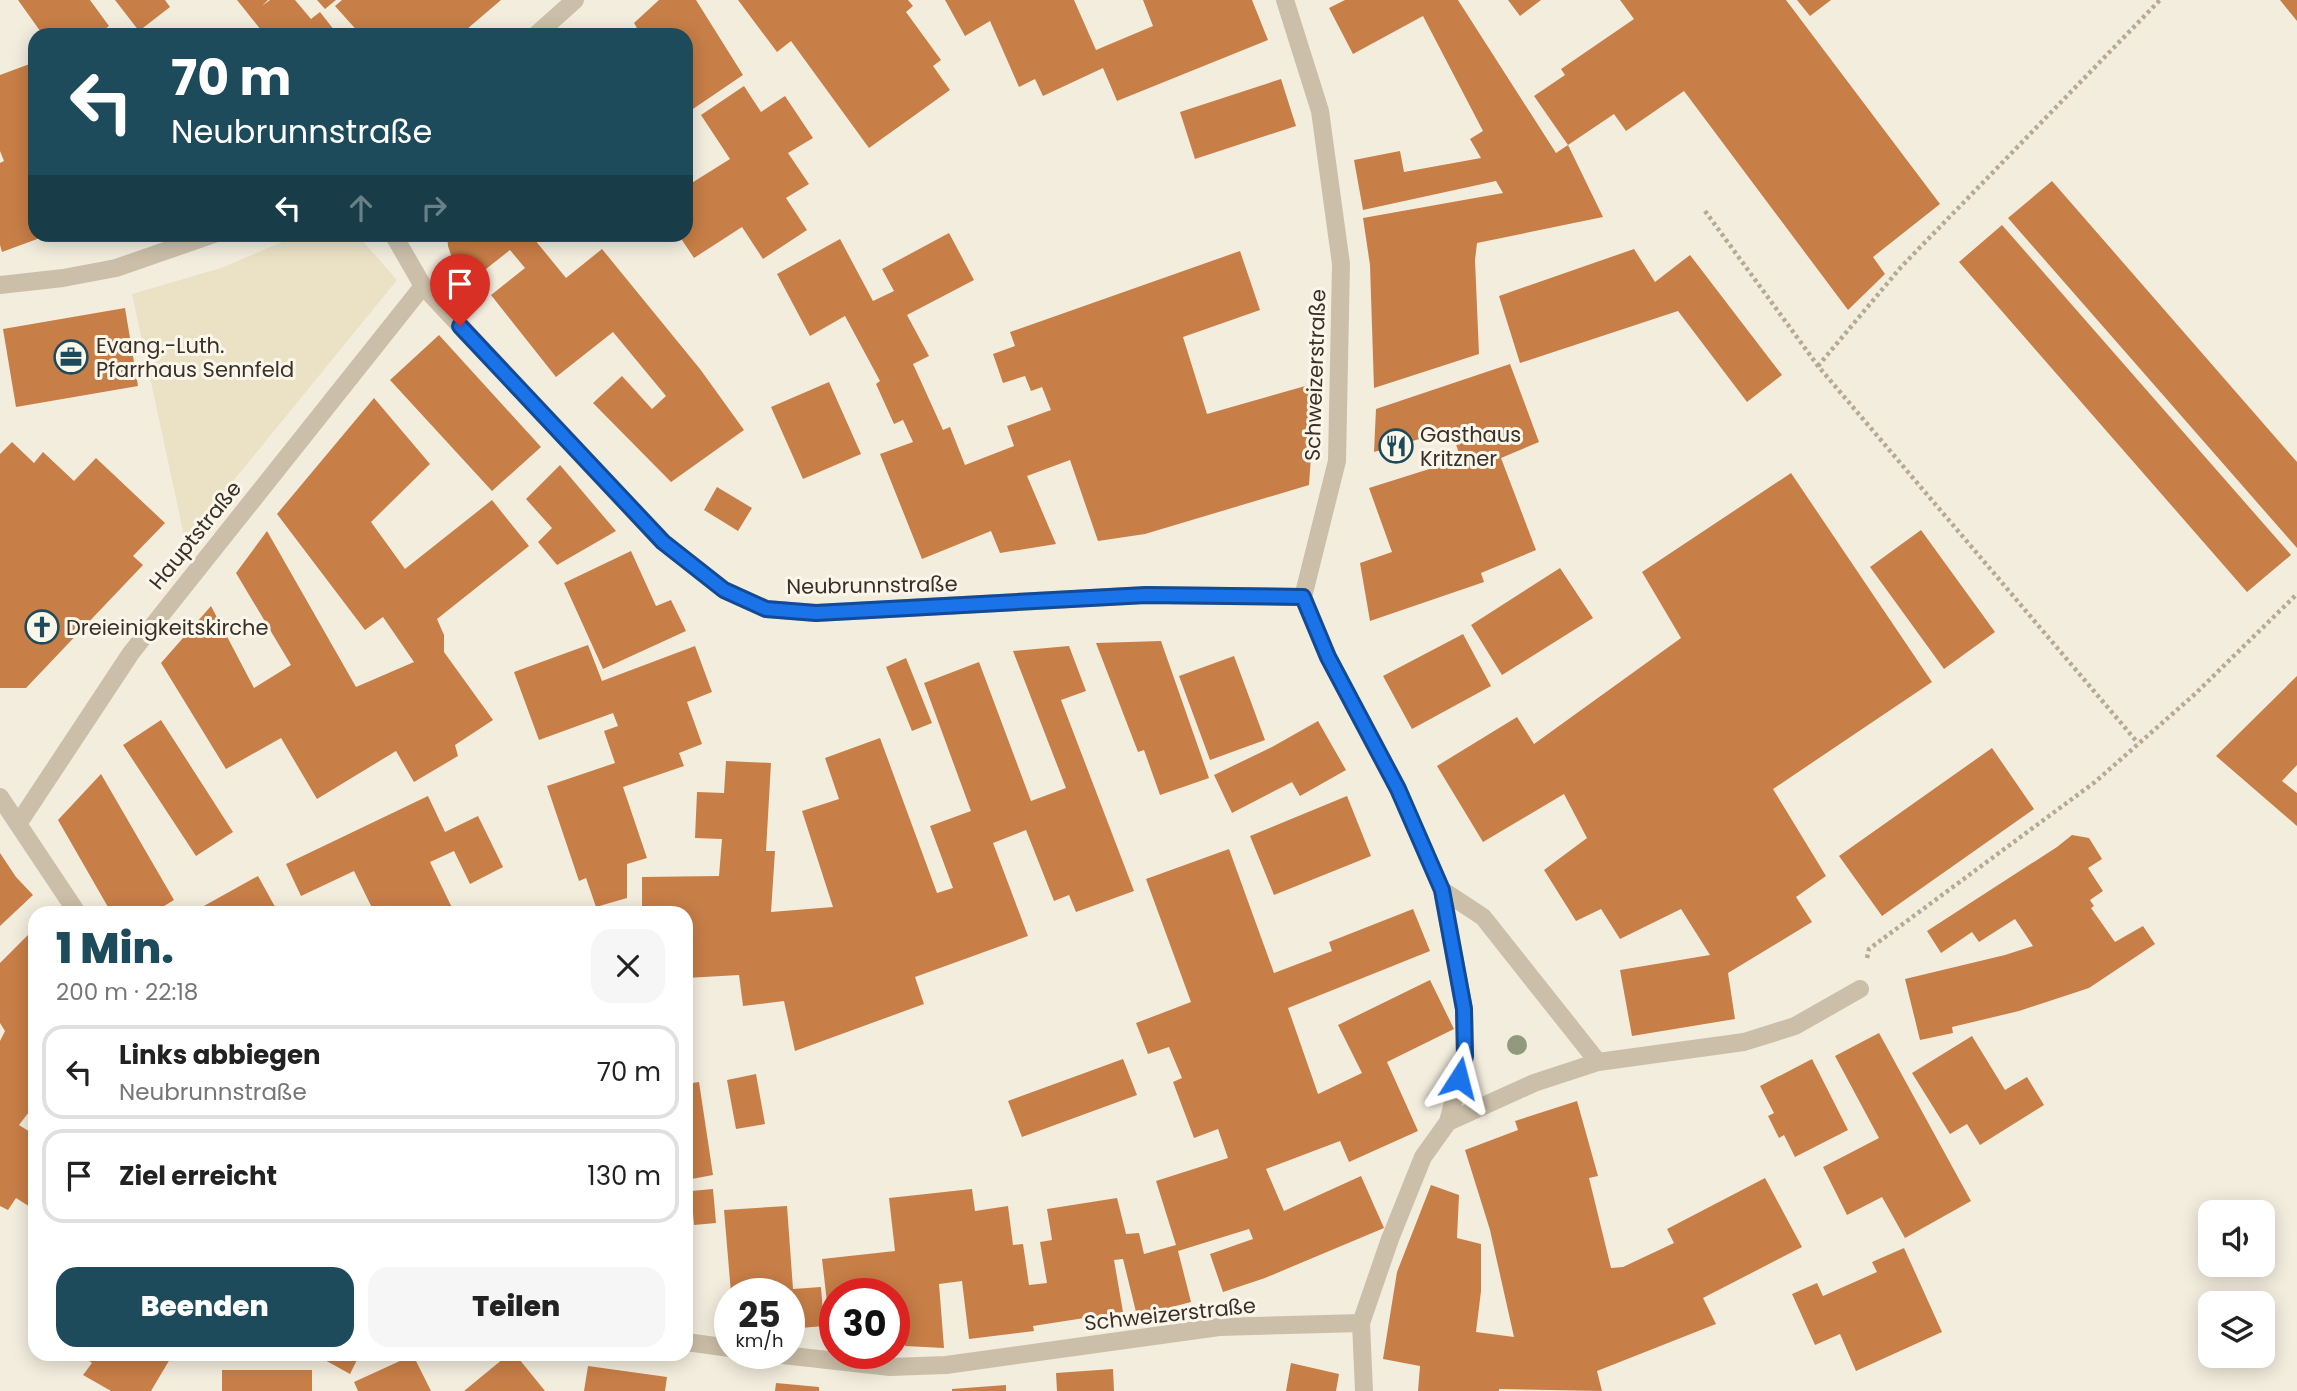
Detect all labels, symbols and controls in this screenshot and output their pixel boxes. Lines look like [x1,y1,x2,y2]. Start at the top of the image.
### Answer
text: 70 m [171,44,291,112]
icon: left [56,56,147,147]
text: Neubrunnstraße [171,109,432,154]
icon: left [269,189,307,227]
icon: ahead [342,189,380,227]
icon: right [415,189,453,227]
pin [430,254,490,326]
icon: arrive [441,265,479,303]
street label: Schweizerstraße [1298,288,1332,462]
place label: Evang.-Luth. Pfarrhaus Sennfeld [96,331,294,384]
office icon: Evang.-Luth. Pfarrhaus Sennfeld [52,338,90,376]
place label: Gasthaus Kritzner [1420,420,1521,473]
restaurant icon: Gasthaus Kritzner [1377,427,1415,465]
street label: Hauptstraße [142,475,248,595]
street label: Neubrunnstraße [786,569,958,601]
church icon: Dreieinigkeitskirche [23,608,61,646]
place label: Dreieinigkeitskirche [66,613,268,642]
text: 1 Min. [56,919,174,978]
button: close [591,929,665,1003]
text: 200 m · 22:18 [56,976,198,1008]
text: Links abbiegen [119,1037,321,1073]
position arrow [1422,1041,1496,1115]
icon: left [60,1053,98,1091]
text: 70 m [597,1054,661,1090]
text: Neubrunnstraße [119,1076,307,1108]
icon: arrive [60,1157,98,1195]
text: Ziel erreicht [119,1158,277,1194]
text: 130 m [587,1158,661,1194]
map controls [2198,1200,2275,1368]
button: sound [2198,1200,2275,1277]
button: Beenden [56,1267,354,1347]
button: Teilen [368,1267,665,1347]
speed limit sign: 30 [819,1278,910,1369]
text: 25 [738,1290,781,1339]
street label: Schweizerstraße [1083,1291,1257,1337]
button: layers [2198,1291,2275,1368]
text: km/h [736,1328,783,1353]

